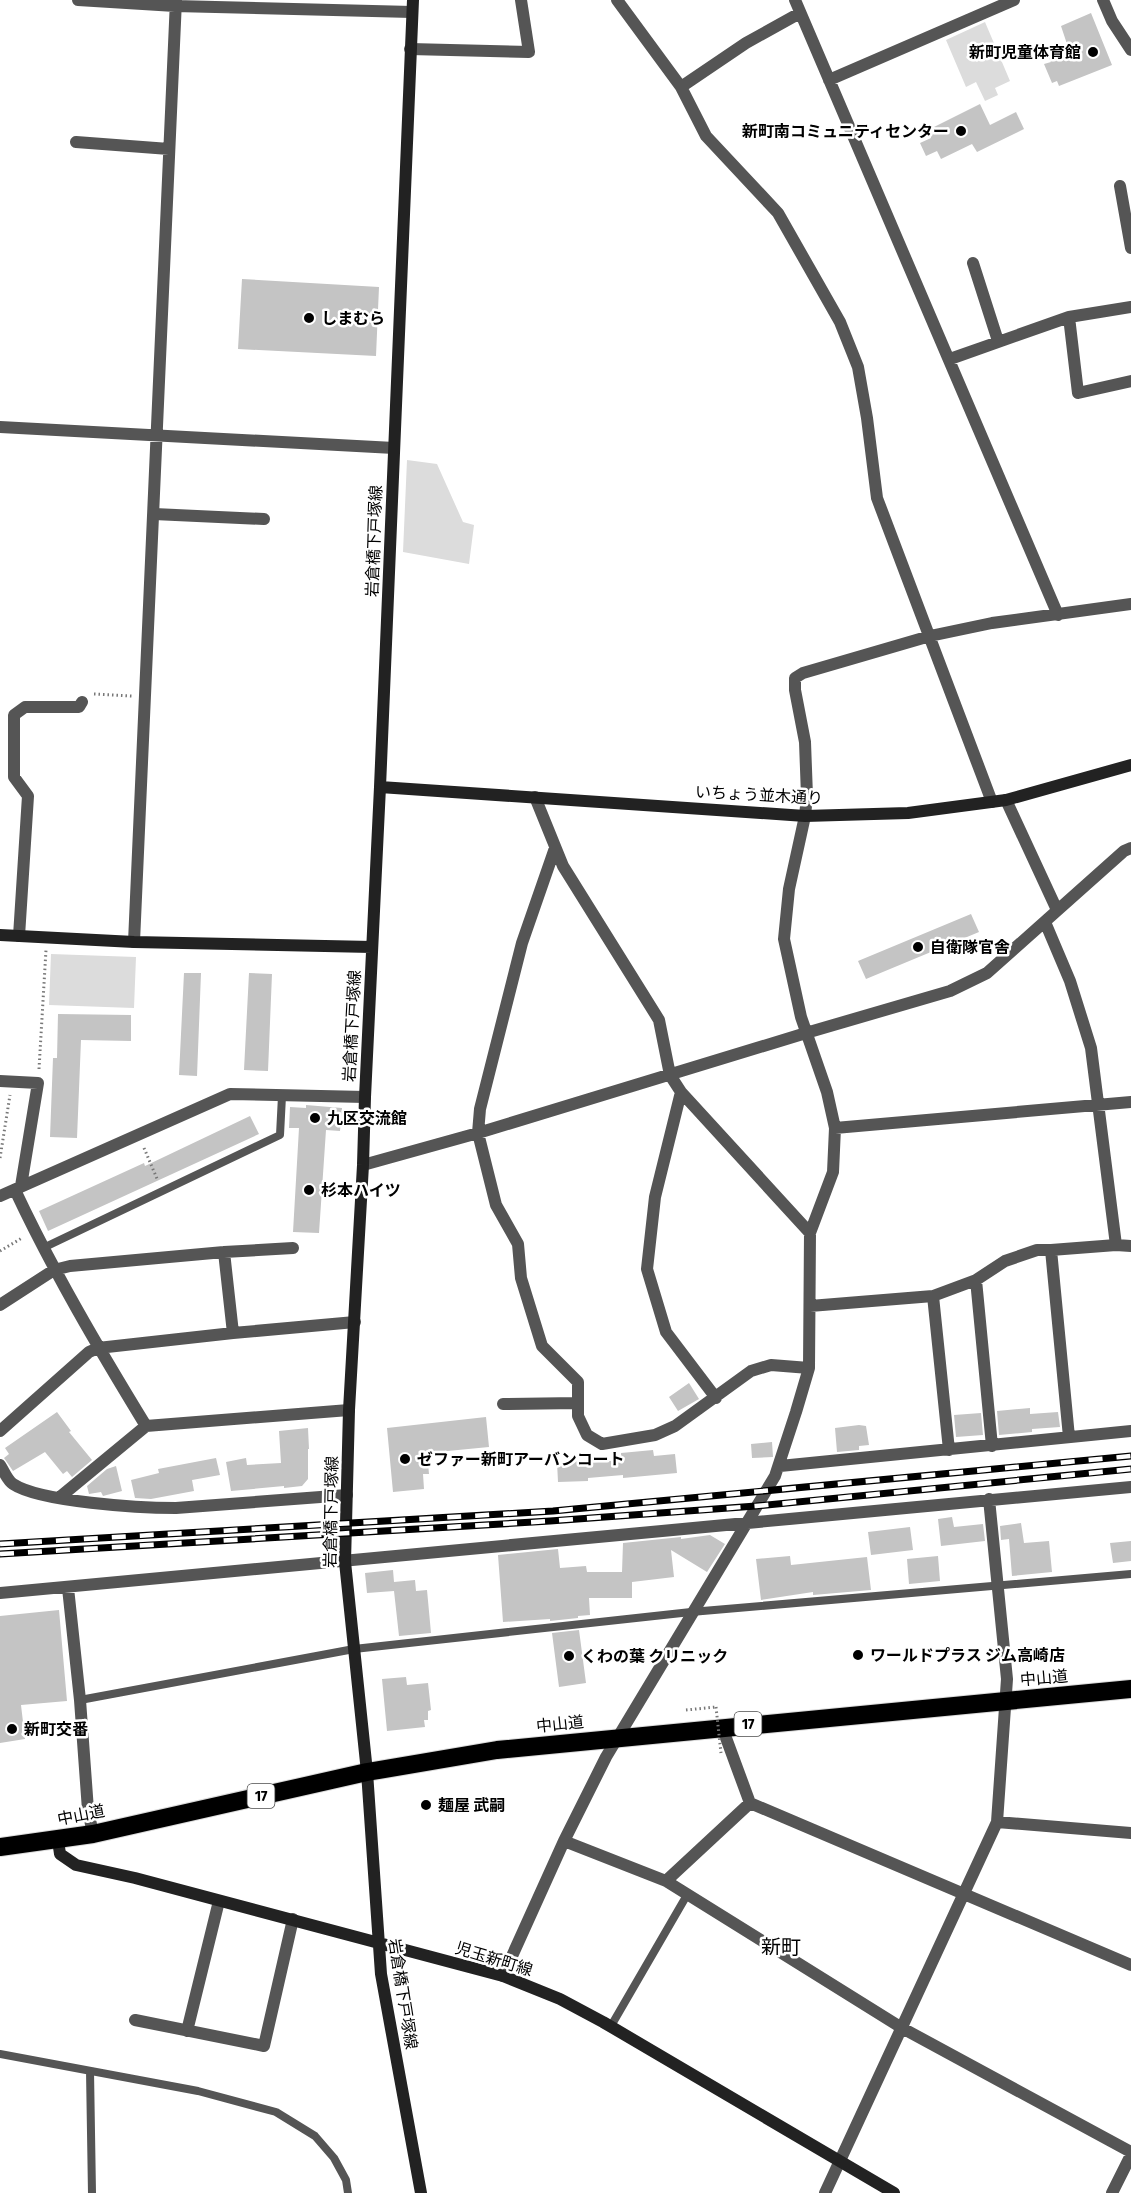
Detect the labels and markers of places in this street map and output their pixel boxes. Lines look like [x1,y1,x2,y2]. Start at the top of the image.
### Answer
place label: 新町児童体育館 [969,43,1081,62]
marker: 新町児童体育館 [1086,45,1100,59]
place label: 新町南コミュニティセンター [742,122,949,141]
marker: 新町南コミュニティセンター [954,124,968,138]
place label: しまむら [321,309,385,328]
marker: しまむら [302,311,316,325]
place label: 自衛隊官舎 [930,938,1010,957]
marker: 自衛隊官舎 [911,940,925,954]
place label: 九区交流館 [327,1109,407,1128]
marker: 九区交流館 [308,1111,322,1125]
place label: 杉本ハイツ [321,1181,401,1200]
marker: 杉本ハイツ [302,1183,316,1197]
place label: ゼファー新町アーバンコート [417,1450,625,1469]
marker: ゼファー新町アーバンコート [398,1452,412,1466]
place label: ワールドプラス ジム高崎店 [870,1646,1065,1665]
place label: くわの葉 クリニック [581,1647,728,1666]
marker: ワールドプラス ジム高崎店 [851,1648,865,1662]
marker: くわの葉 クリニック [562,1649,576,1663]
place label: 新町交番 [24,1720,88,1739]
marker: 新町交番 [5,1722,19,1736]
place label: 麺屋 武嗣 [438,1796,505,1815]
marker: 麺屋 武嗣 [419,1798,433,1812]

